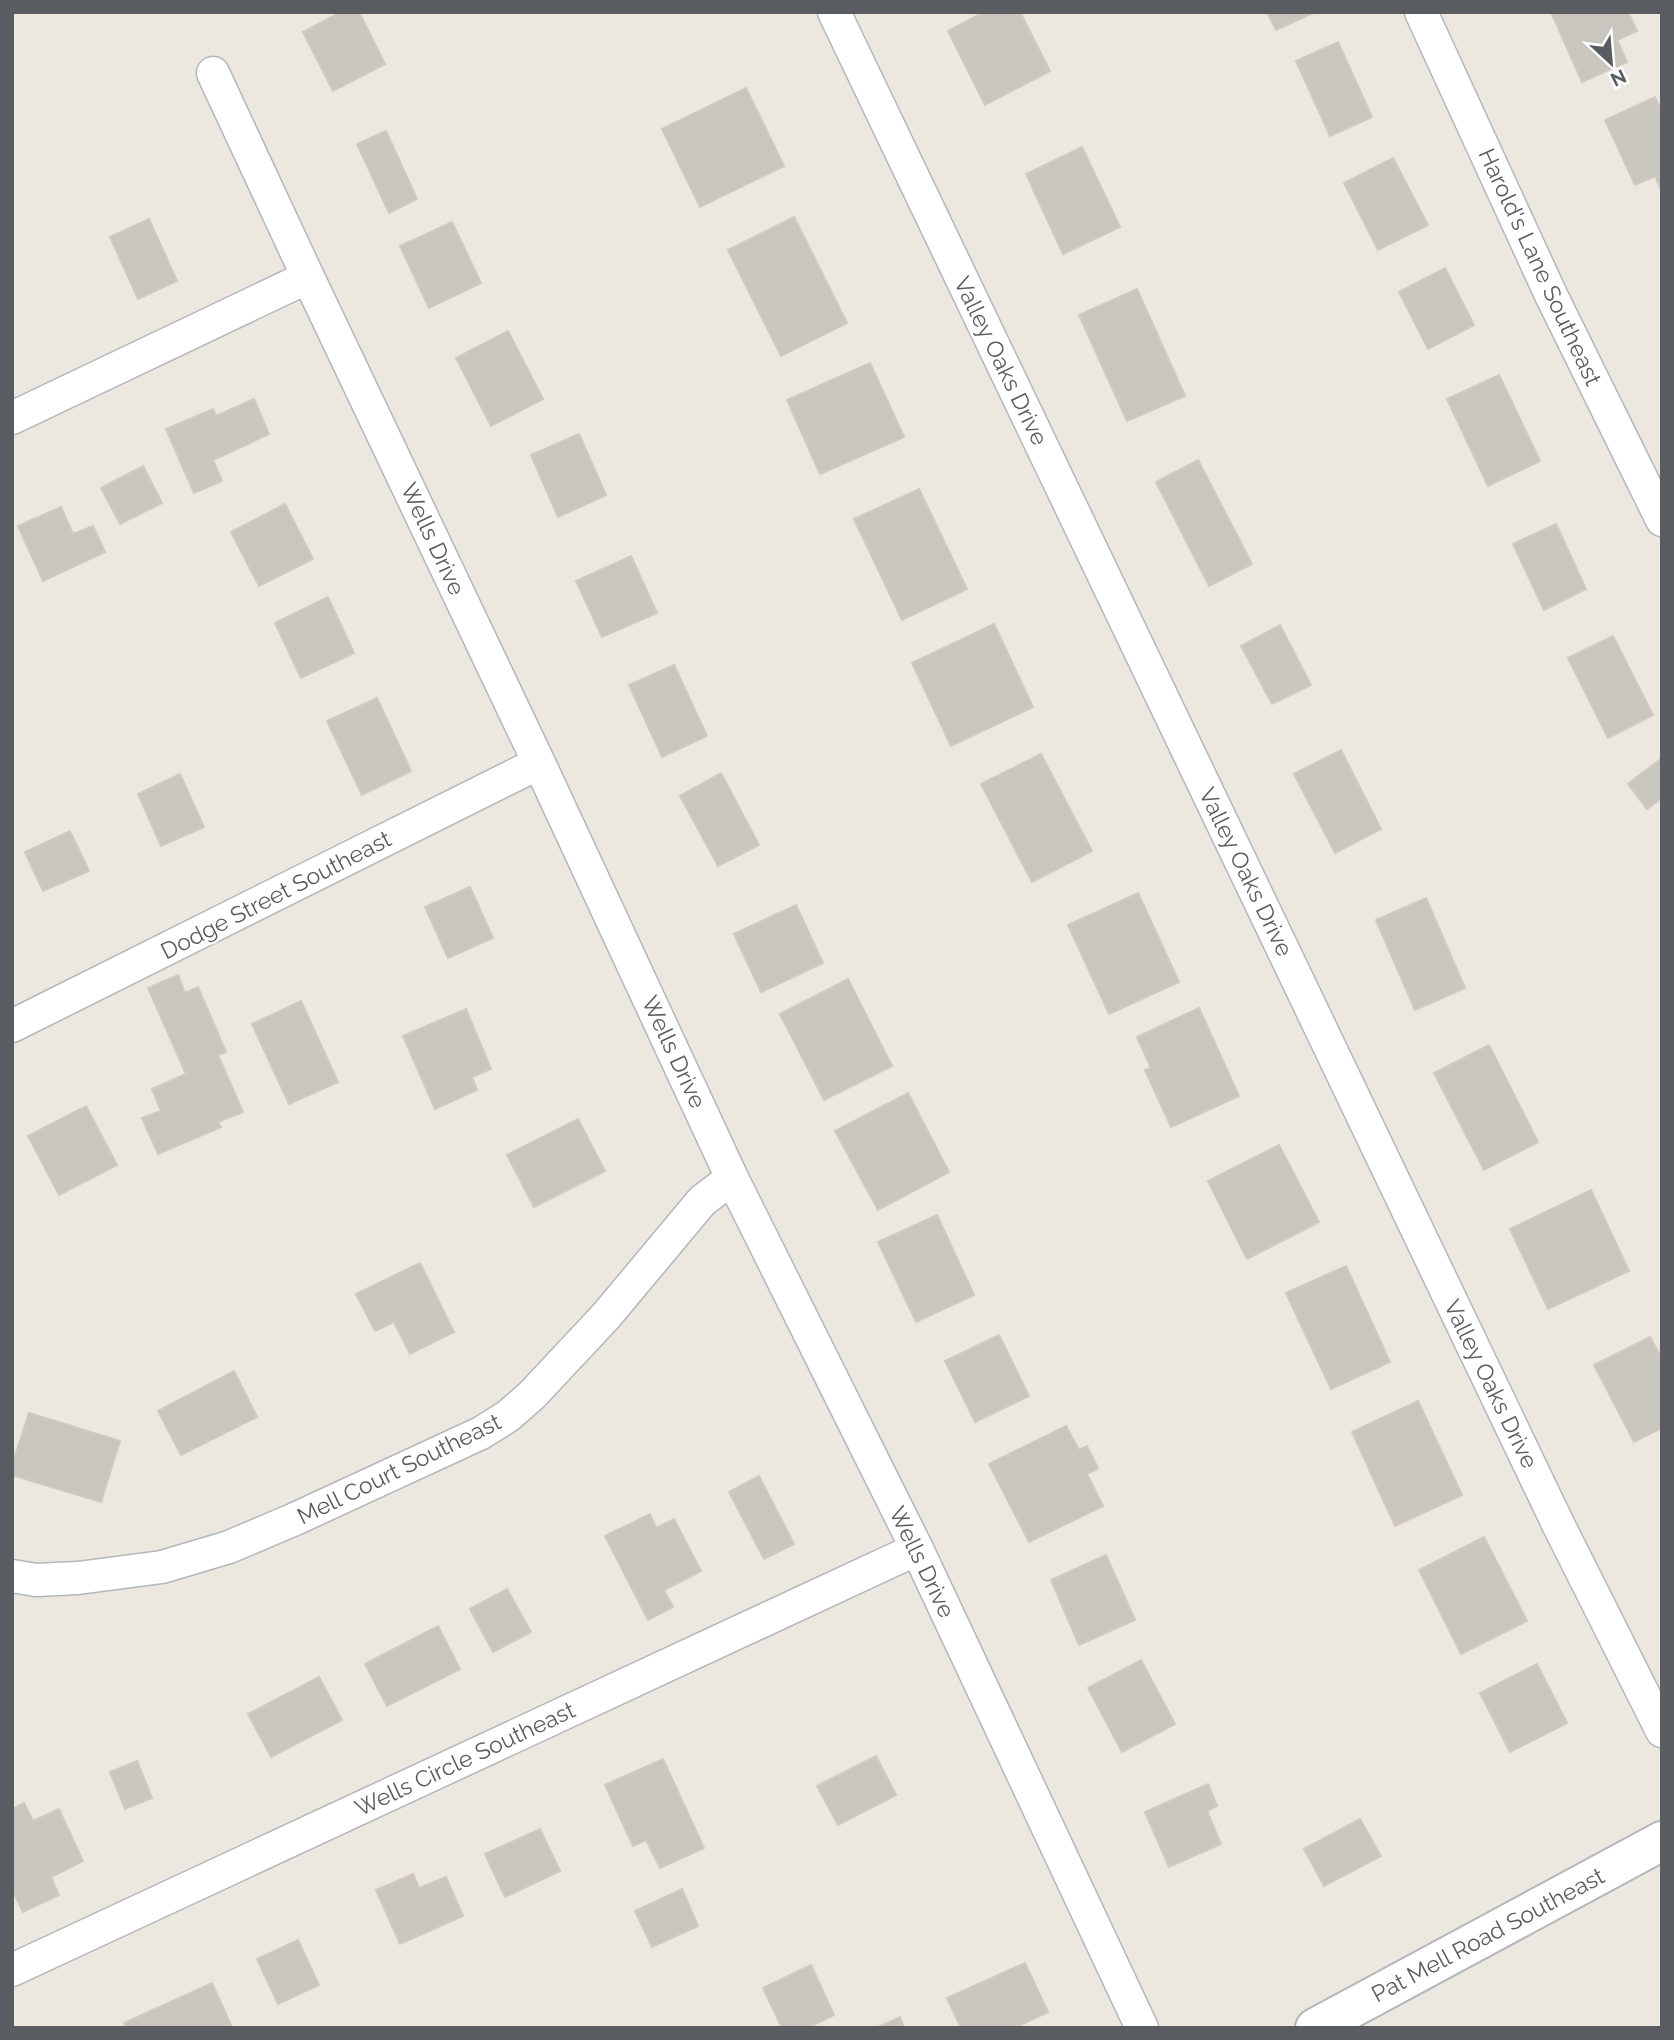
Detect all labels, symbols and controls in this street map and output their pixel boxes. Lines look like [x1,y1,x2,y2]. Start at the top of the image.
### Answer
north arrow [1576,28,1646,98]
text: N [1607,65,1630,91]
street label: Harold's Lane Southeast [1474,144,1607,390]
street label: Valley Oaks Drive [949,272,1054,449]
street label: Wells Drive [396,479,471,599]
street label: Valley Oaks Drive [1194,783,1299,960]
street label: Dodge Street Southeast [156,825,396,964]
street label: Wells Drive [637,992,712,1112]
street label: Valley Oaks Drive [1439,1295,1544,1472]
street label: Mell Court Southeast [293,1407,505,1530]
street label: Wells Drive [884,1502,961,1622]
street label: Wells Circle Southeast [351,1696,579,1821]
street label: Pat Mell Road Southeast [1367,1862,1609,2007]

